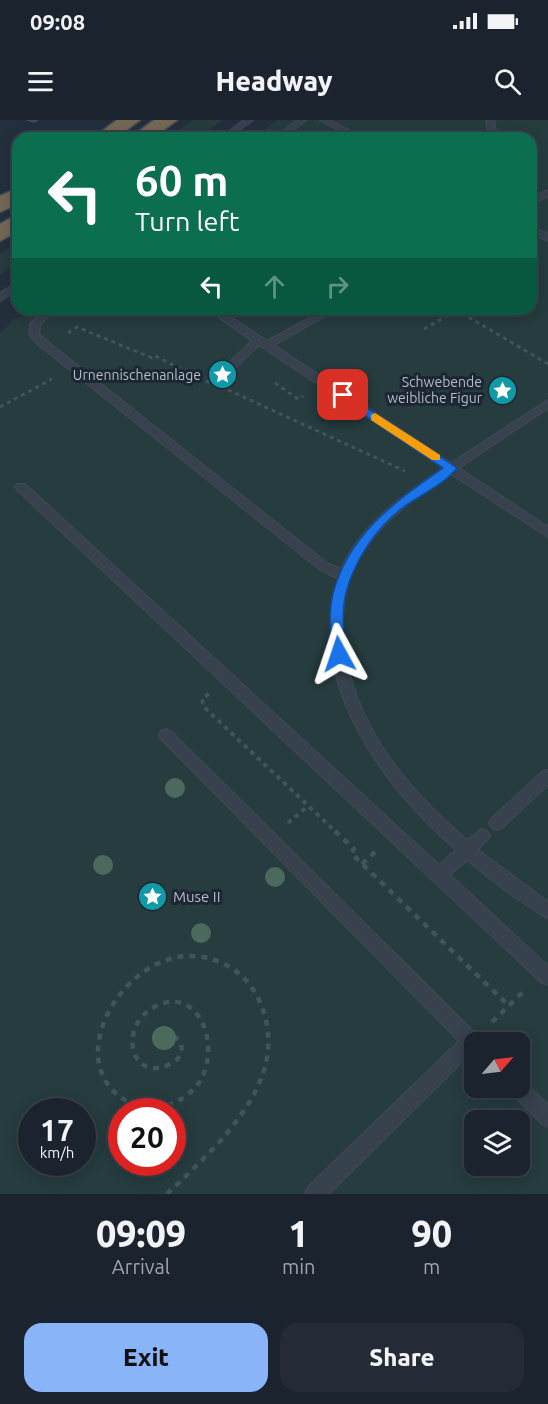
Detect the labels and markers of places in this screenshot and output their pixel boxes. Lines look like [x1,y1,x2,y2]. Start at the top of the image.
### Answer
place icon: Urnennischenanlage [206,359,238,391]
place label: Urnennischenanlage [73,367,201,383]
pin [317,369,368,420]
place label: Schwebende weibliche Figur [387,374,483,406]
place icon: Schwebende weibliche Figur [487,374,519,406]
place icon: Muse II [136,880,168,912]
place label: Muse II [173,888,221,905]

